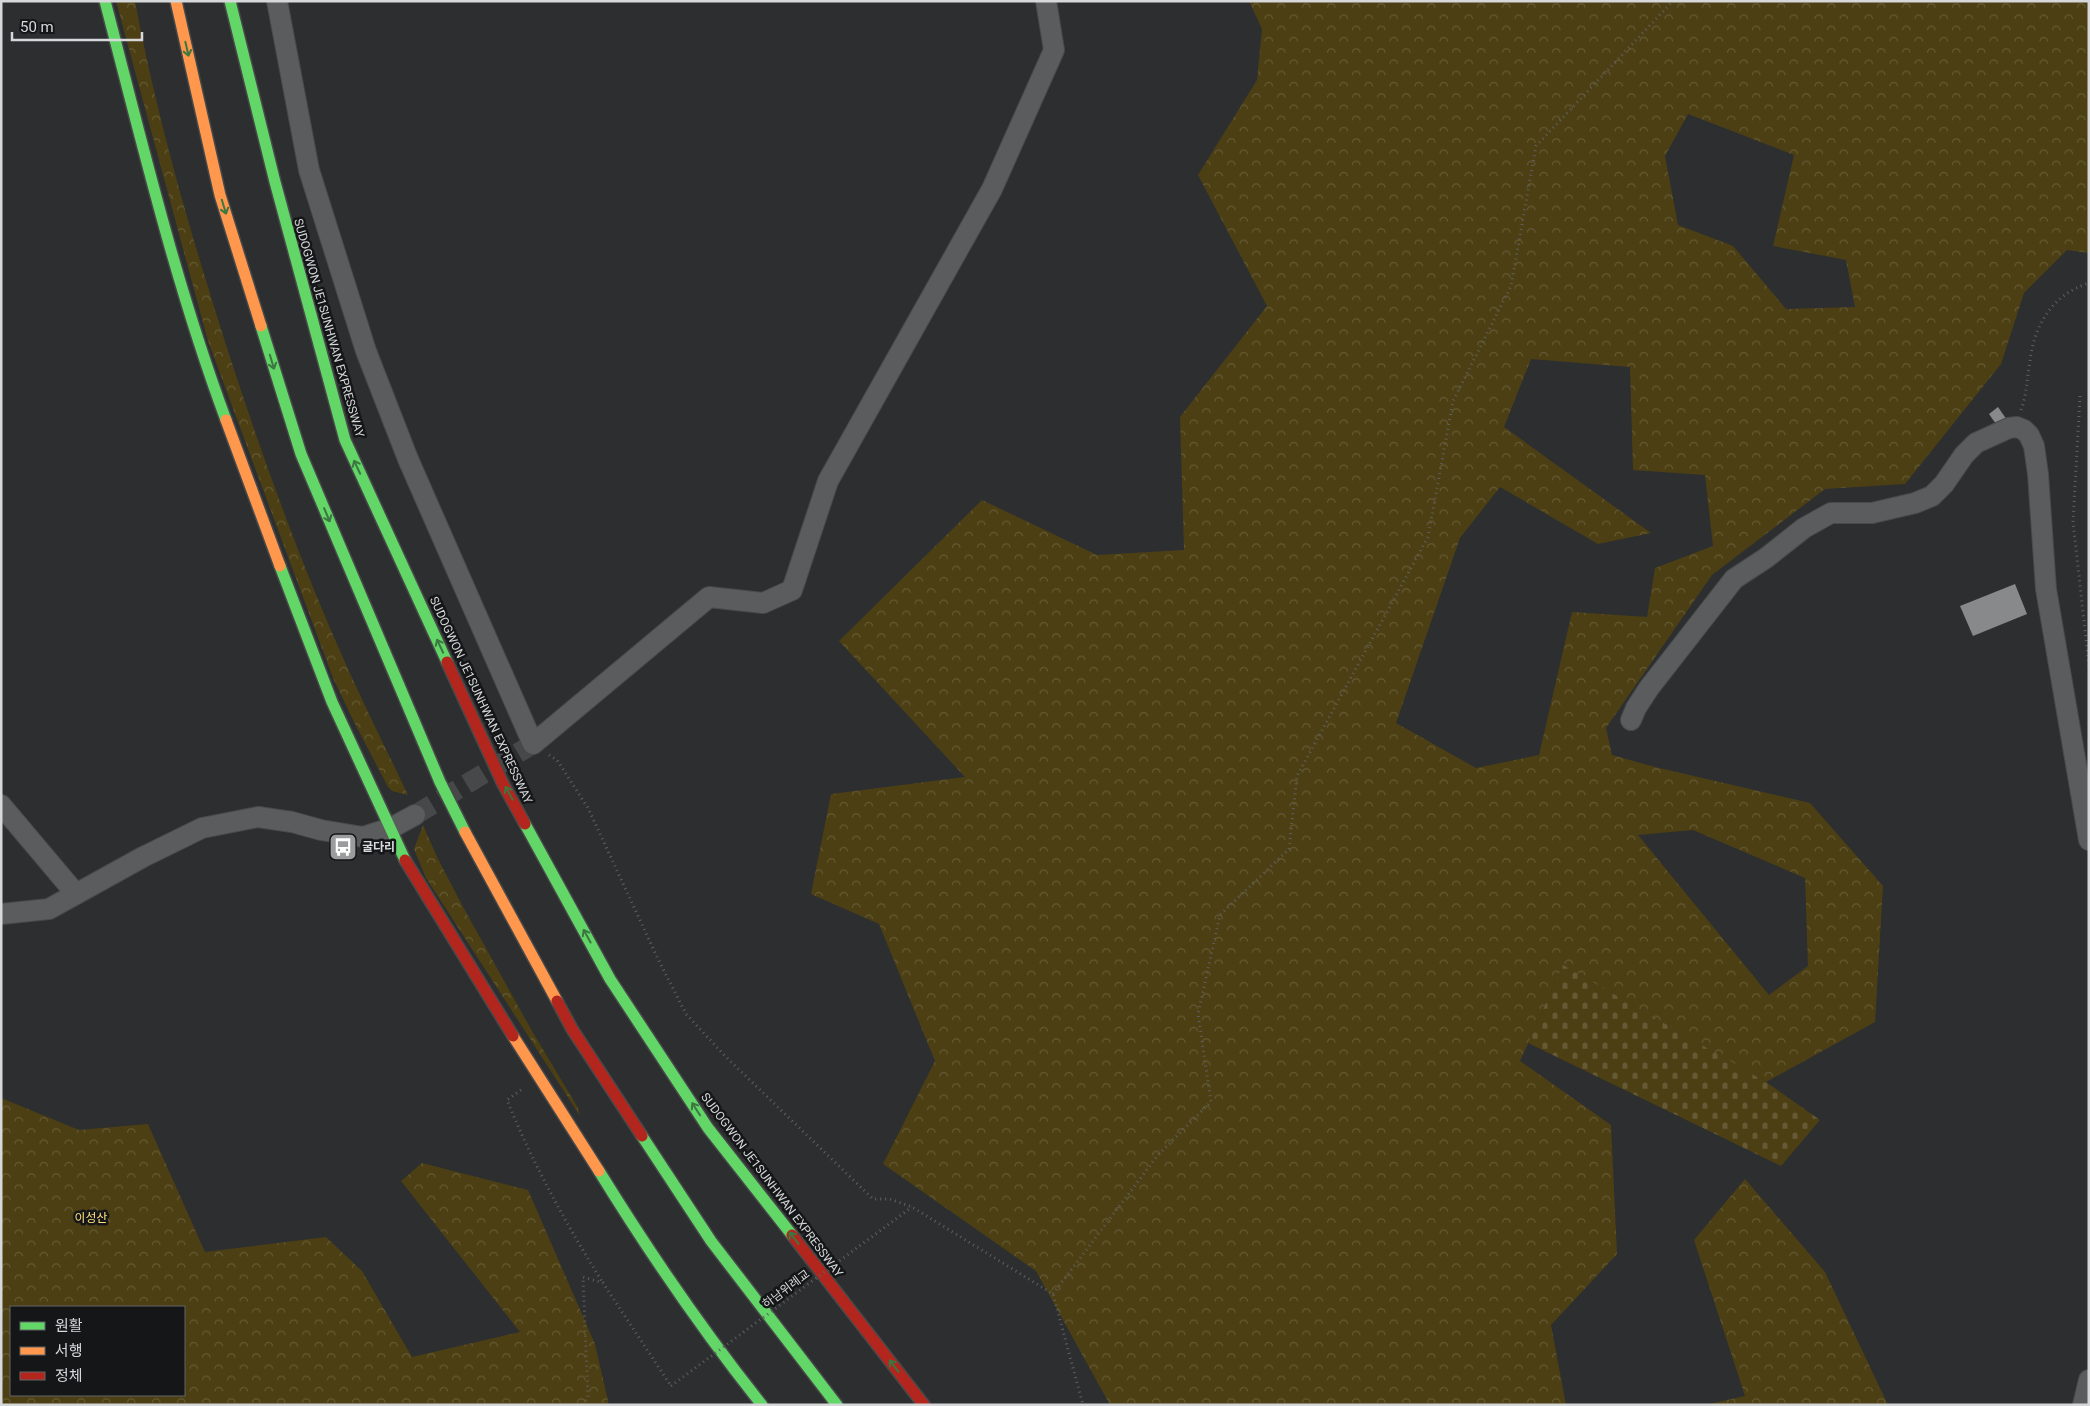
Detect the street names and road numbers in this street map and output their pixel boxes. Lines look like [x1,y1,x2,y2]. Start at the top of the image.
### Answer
street label: SUDOGWON JE1SUNHWAN EXPRESSWAY [291,217,367,440]
street label: SUDOGWON JE1SUNHWAN EXPRESSWAY [427,594,536,806]
street label: SUDOGWON JE1SUNHWAN EXPRESSWAY [698,1090,846,1280]
street label: 하남위례교 [760,1267,812,1311]

